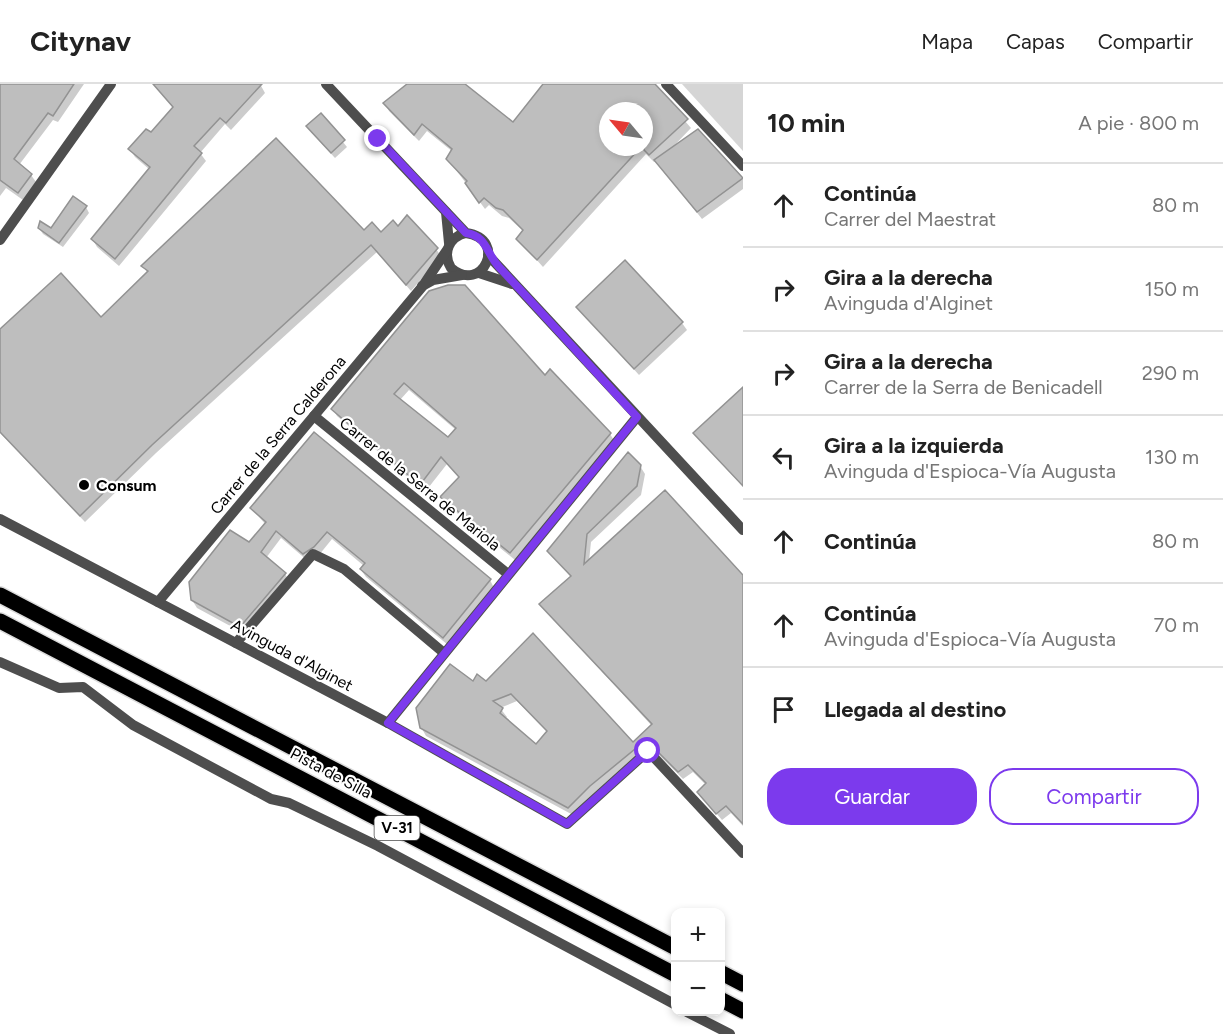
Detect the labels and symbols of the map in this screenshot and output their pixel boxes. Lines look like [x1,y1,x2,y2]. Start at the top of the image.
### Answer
north arrow [599,102,653,156]
route end [364,125,390,151]
street label: Carrer de la Serra Calderona [206,352,350,518]
street label: Carrer de la Serra de Mariola [336,413,504,555]
place label: Consum [96,476,157,495]
marker: Consum [77,478,91,492]
street label: Avinguda d'Alginet [228,615,356,695]
route start [634,737,660,763]
street label: Pista de Silla [287,744,375,802]
road number: V-31 [374,816,420,840]

